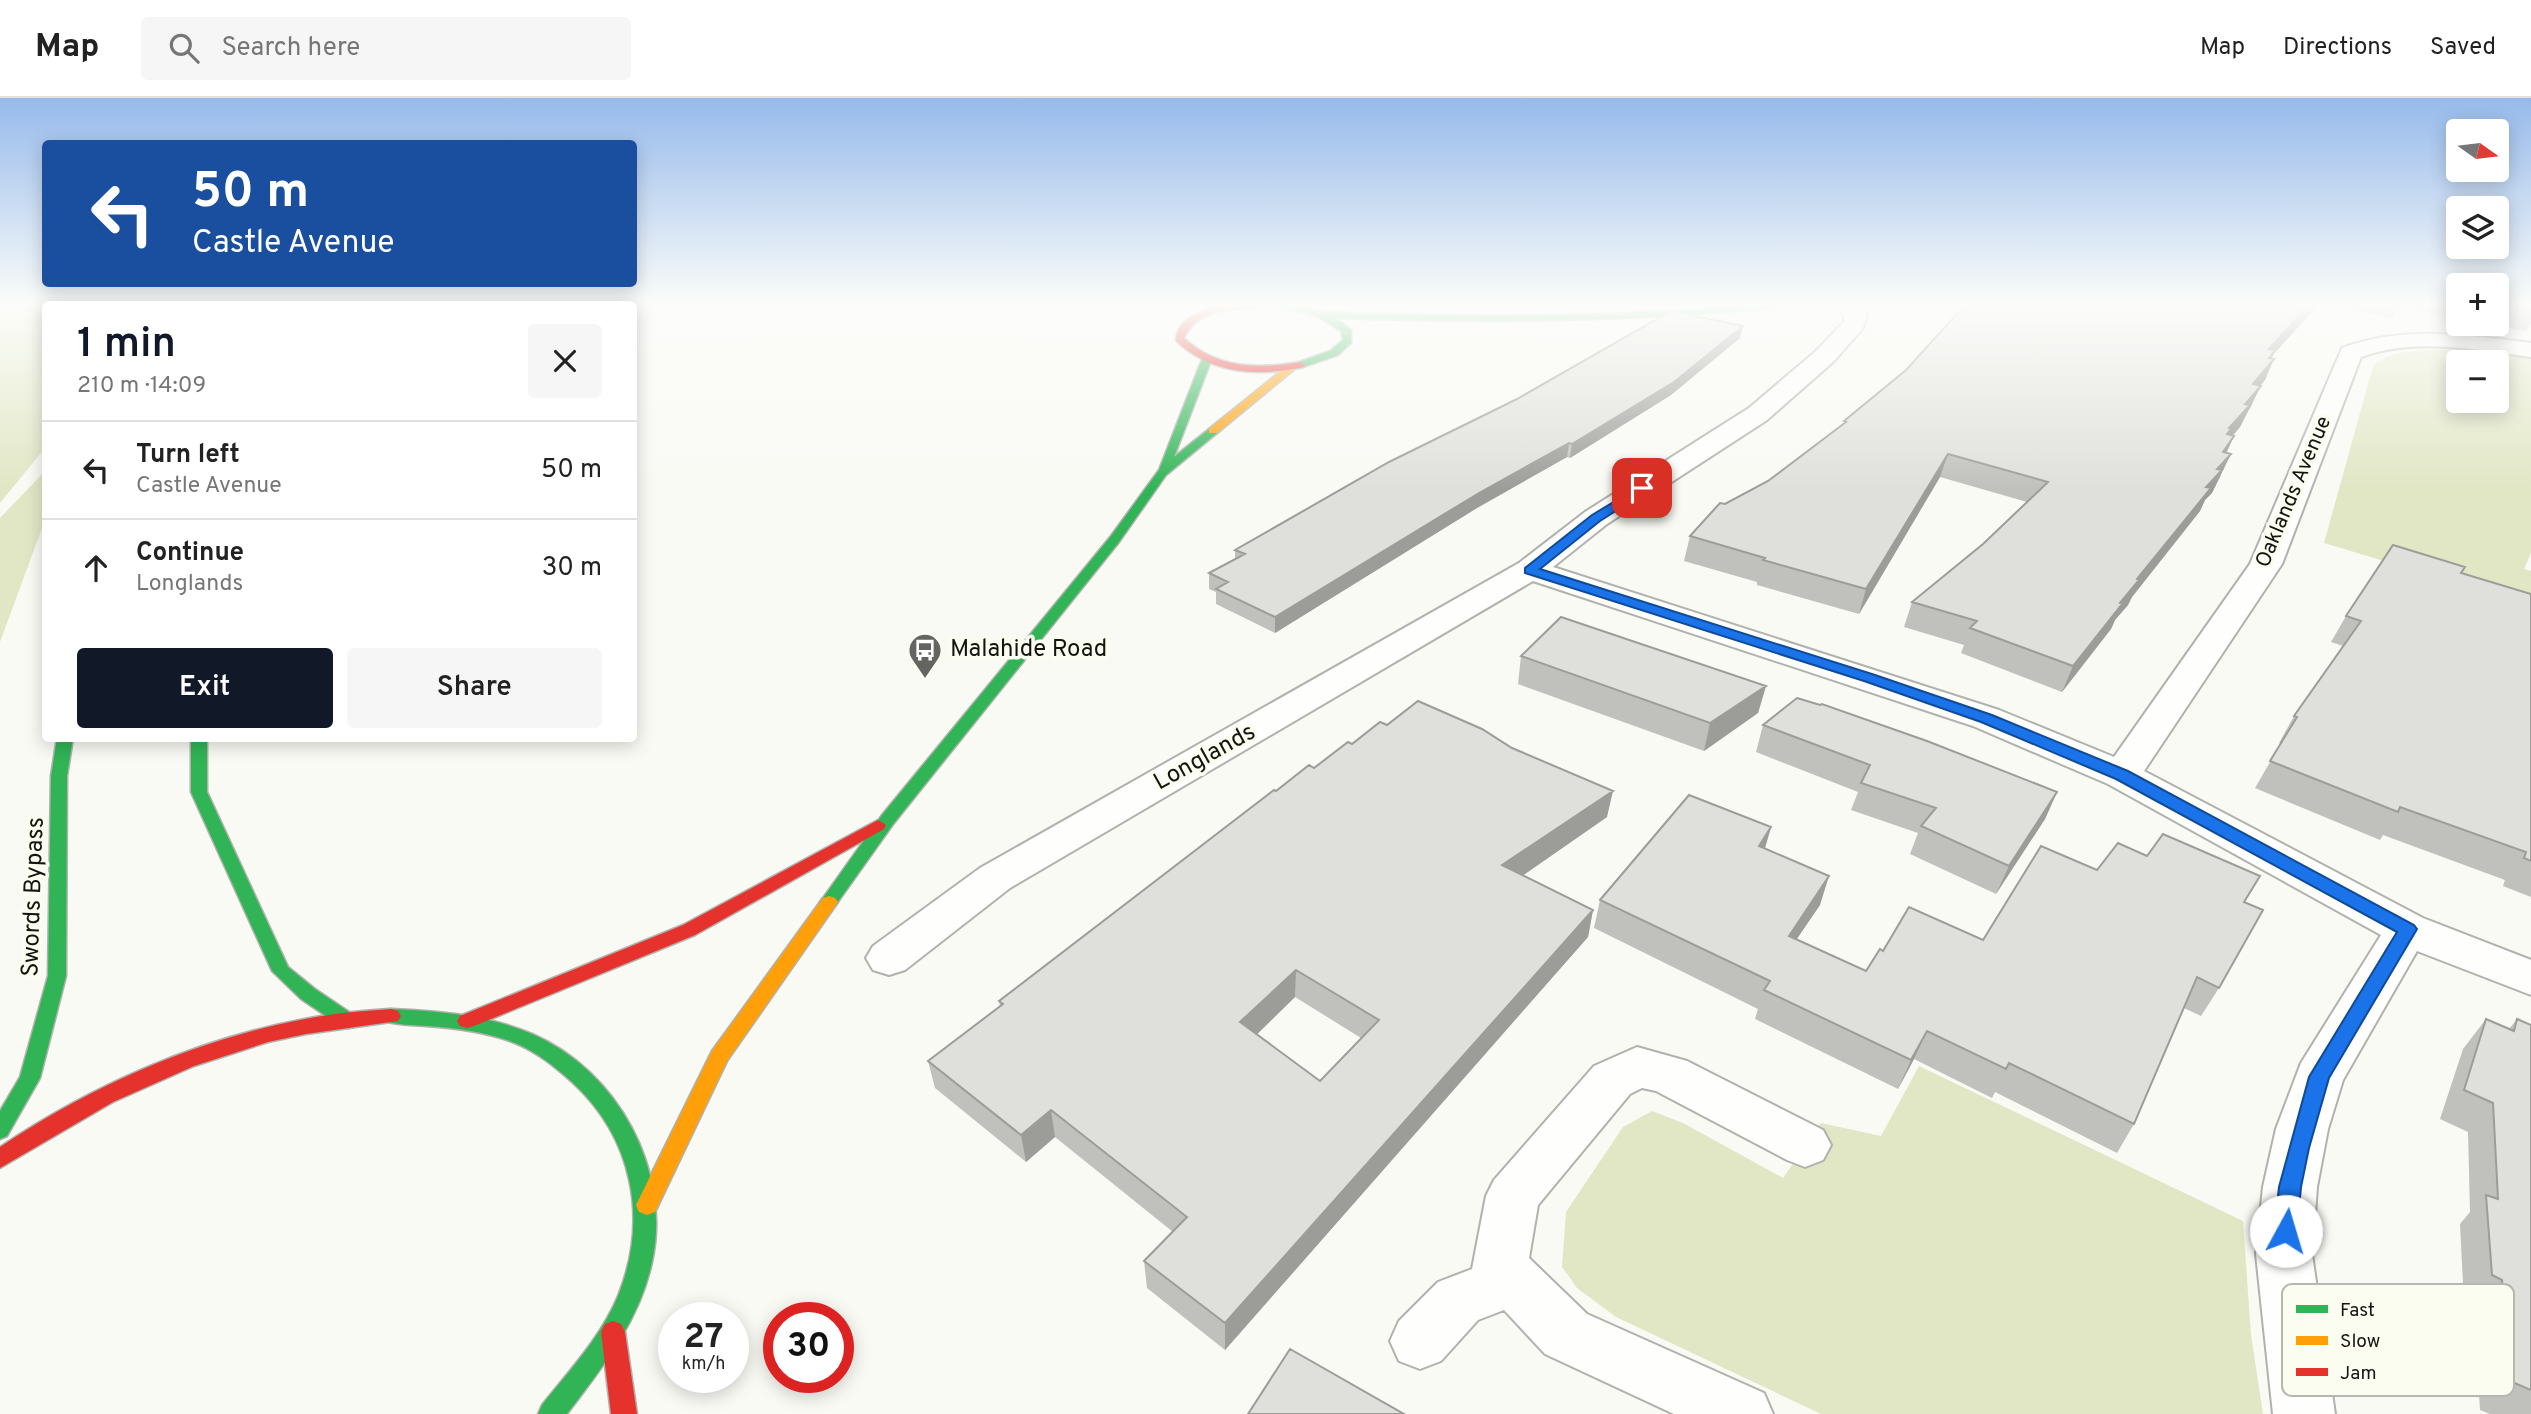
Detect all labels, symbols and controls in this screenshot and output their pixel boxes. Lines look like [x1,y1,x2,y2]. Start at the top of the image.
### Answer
search box [141,17,631,80]
text: Map [35,27,99,69]
icon: search [165,29,203,67]
text: Search here [221,32,360,65]
text: Map [2200,33,2245,63]
text: Directions [2283,33,2392,63]
text: Saved [2430,33,2496,63]
north arrow [2446,119,2510,182]
map controls [2446,119,2509,413]
text: 50 m [192,163,309,225]
icon: left [77,168,168,259]
button: layers [2446,196,2509,259]
text: Castle Avenue [192,224,395,264]
button: + [2446,273,2509,336]
text: 1 min [77,319,176,372]
button: close [528,324,602,398]
button: − [2446,350,2509,413]
text: 210 m · 14:09 [77,372,206,401]
street label: Oaklands Avenue [2250,412,2338,572]
text: Turn left [136,439,240,472]
icon: left [77,451,115,489]
text: 50 m [541,454,602,487]
pin [1612,458,1672,518]
icon: arrive [1623,469,1661,507]
text: Castle Avenue [136,472,282,501]
text: Continue [136,537,244,570]
icon: ahead [77,549,115,587]
text: 30 m [542,552,602,585]
text: Longlands [136,570,243,599]
bus stop icon: Malahide Road [906,631,944,680]
place label: Malahide Road [950,635,1107,665]
button: Exit [77,648,333,728]
button: Share [347,648,602,728]
street label: Longlands [1149,718,1261,798]
street label: Swords Bypass [16,817,52,977]
position arrow [2249,1194,2323,1268]
legend [2282,1284,2514,1396]
text: Fast [2340,1299,2375,1323]
speed limit sign: 30 [763,1302,854,1393]
text: 27 [684,1316,723,1360]
text: Slow [2340,1330,2380,1354]
text: km/h [682,1353,725,1376]
text: Jam [2340,1362,2377,1386]

